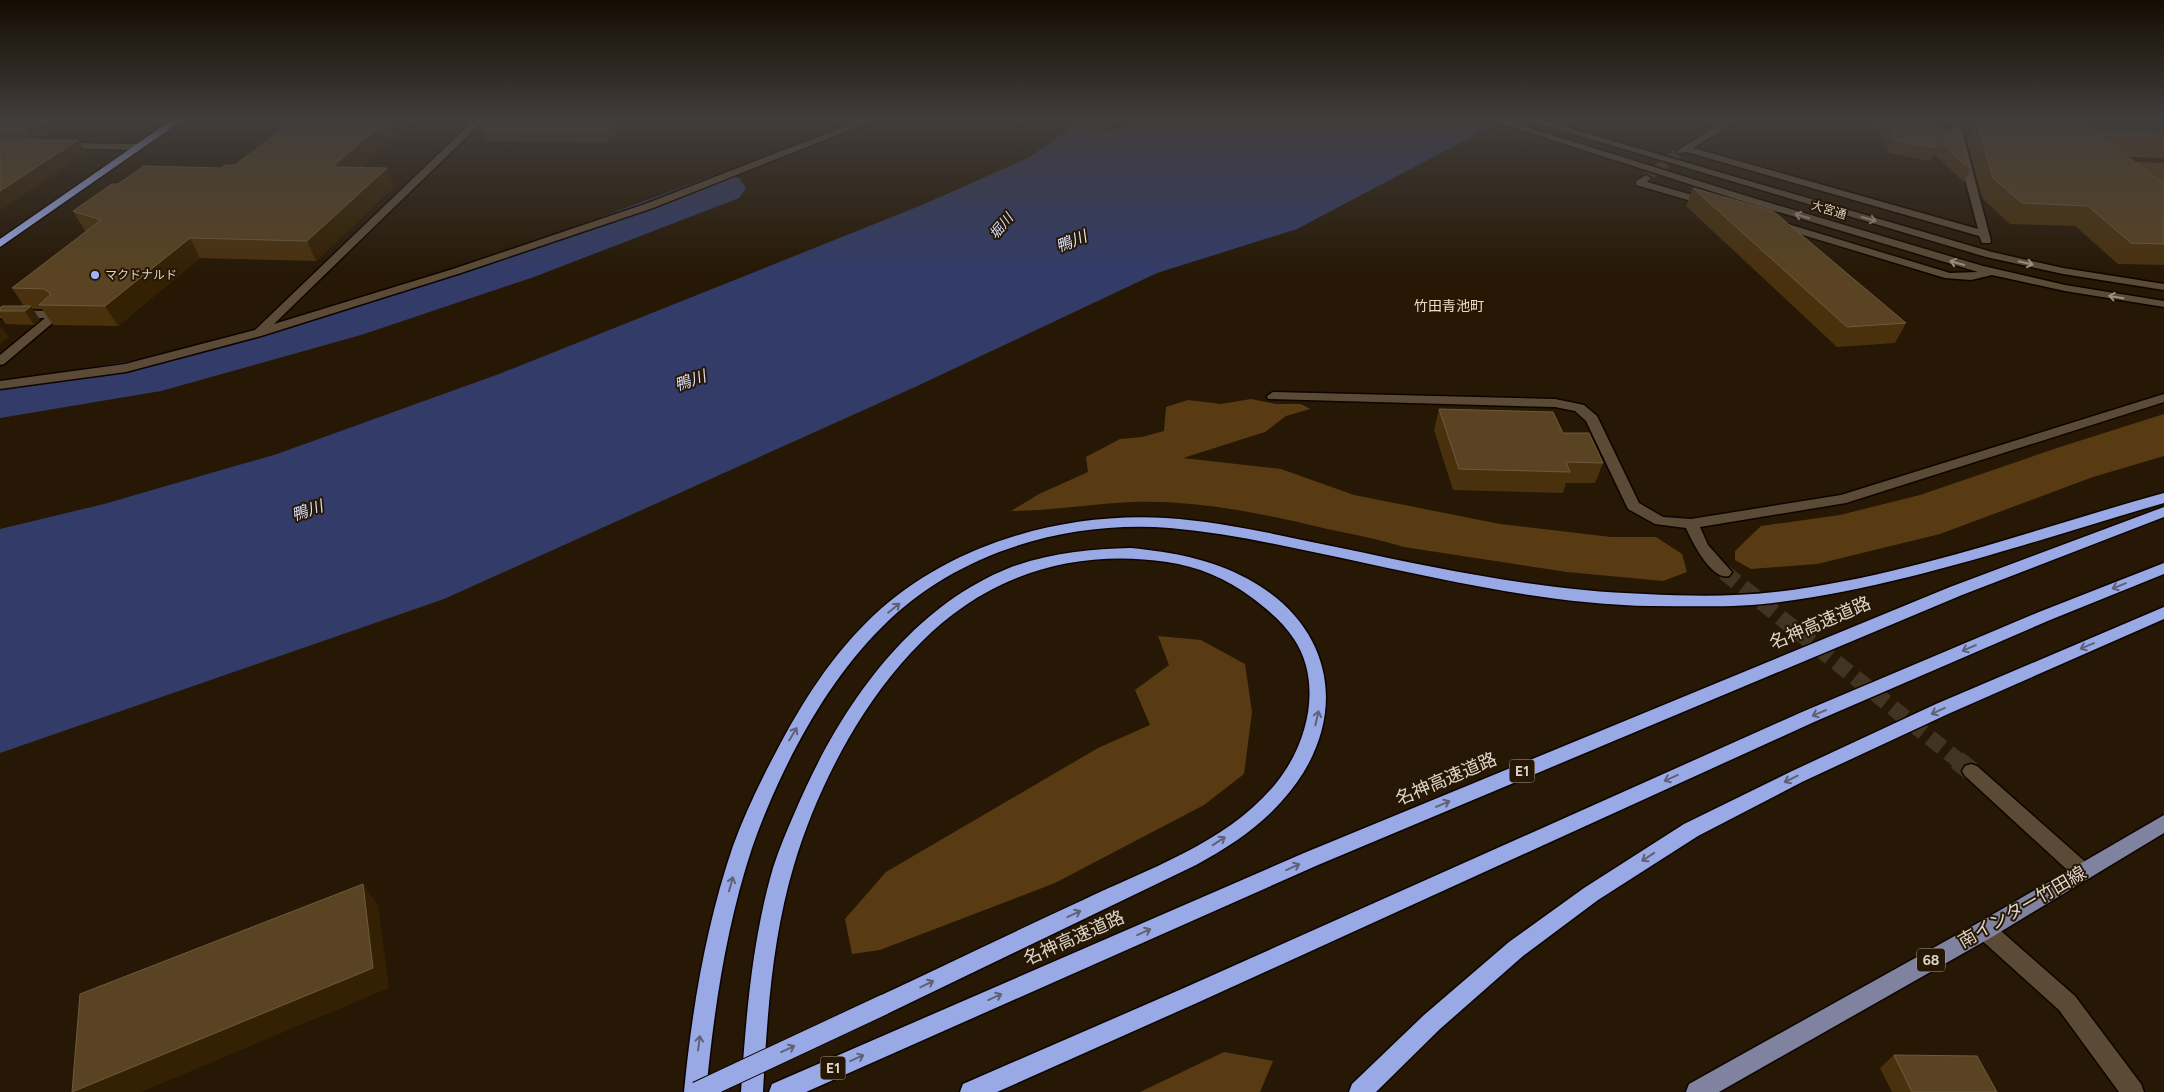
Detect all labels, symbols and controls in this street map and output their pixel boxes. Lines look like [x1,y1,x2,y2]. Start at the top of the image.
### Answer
street label: 大宮通 [1810,198,1848,222]
water label: 堀川 [986,209,1018,243]
one-way arrow [1794,210,1810,220]
one-way arrow [1861,215,1877,225]
water label: 鴨川 [1053,226,1091,256]
one-way arrow [1950,257,1966,267]
one-way arrow [2017,259,2033,268]
place label: マクドナルド [105,268,177,282]
marker: マクドナルド [89,269,101,281]
one-way arrow [2108,291,2124,301]
district label: 竹田青池町 [1414,298,1484,315]
water label: 鴨川 [672,366,710,395]
water label: 鴨川 [289,496,327,525]
one-way arrow [2112,582,2127,591]
street label: 名神高速道路 [1766,592,1874,654]
one-way arrow [887,603,900,614]
one-way arrow [2080,641,2095,651]
one-way arrow [1962,644,1977,654]
one-way arrow [1931,706,1946,716]
one-way arrow [1812,708,1827,718]
one-way arrow [1313,710,1322,726]
one-way arrow [789,728,799,742]
street label: 名神高速道路 [1392,748,1500,810]
road number: E1 [1510,759,1534,782]
one-way arrow [1664,773,1679,783]
one-way arrow [1784,775,1799,785]
one-way arrow [1435,799,1450,809]
one-way arrow [1211,836,1225,846]
one-way arrow [1642,852,1656,862]
street label: 南インター竹田線 [1954,861,2090,953]
one-way arrow [1285,862,1300,872]
one-way arrow [727,877,737,893]
street label: 名神高速道路 [1020,906,1128,970]
one-way arrow [1066,909,1081,918]
one-way arrow [1136,927,1151,937]
road number: 68 [1917,948,1945,972]
one-way arrow [919,979,934,988]
one-way arrow [987,992,1003,1001]
one-way arrow [695,1036,705,1052]
one-way arrow [780,1044,795,1054]
one-way arrow [849,1052,864,1062]
road number: E1 [820,1056,846,1080]

